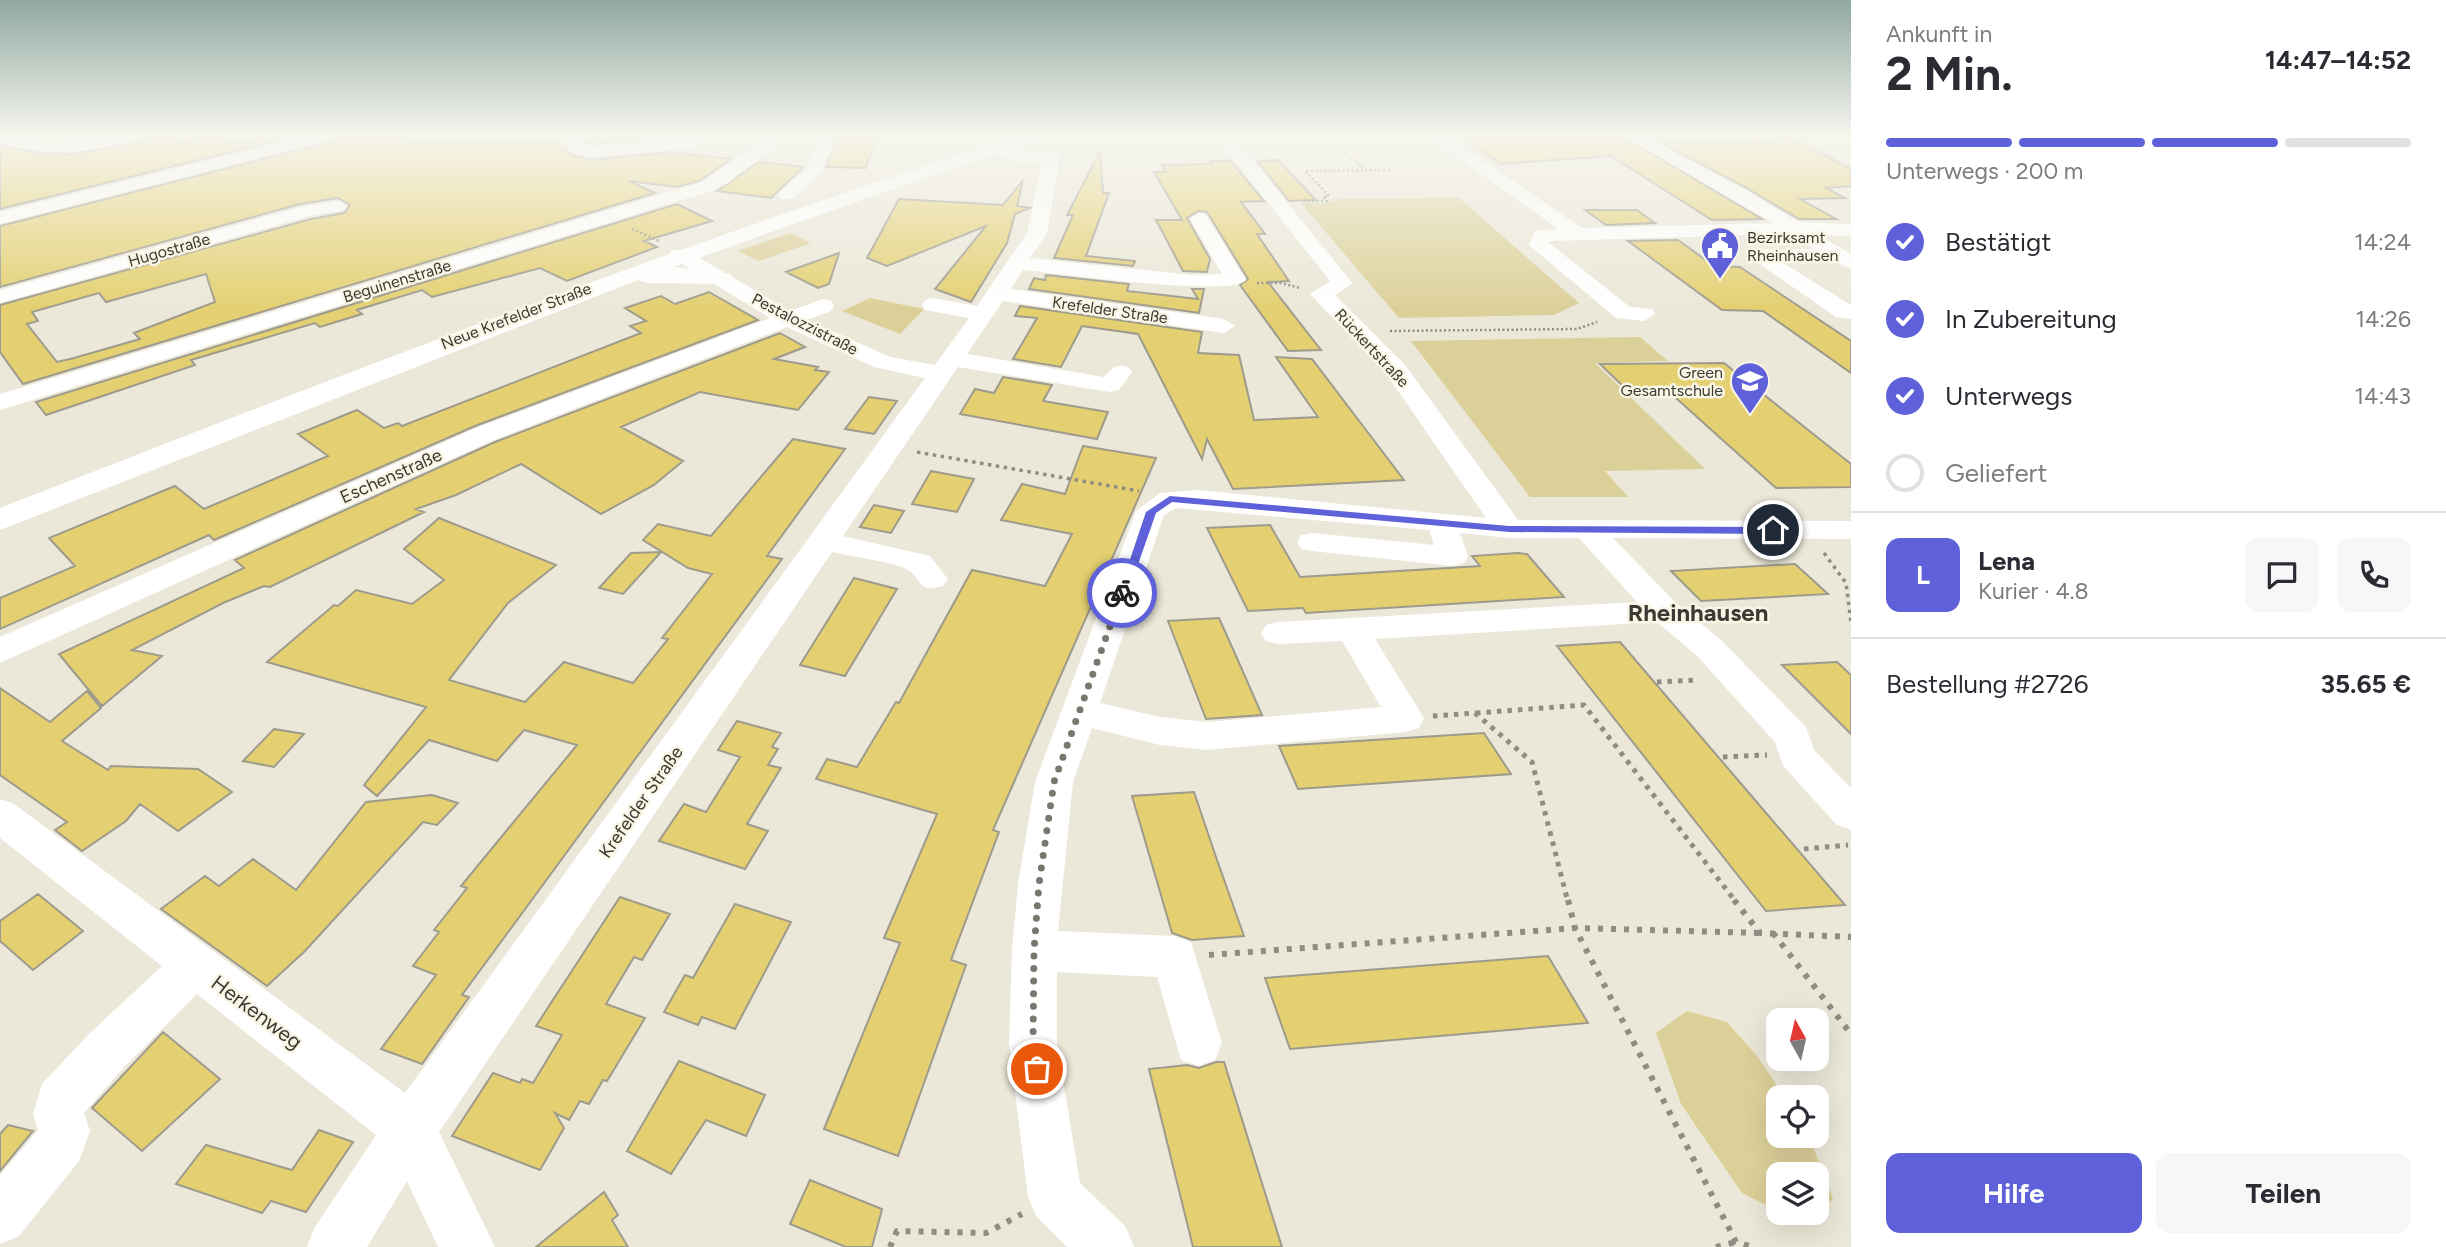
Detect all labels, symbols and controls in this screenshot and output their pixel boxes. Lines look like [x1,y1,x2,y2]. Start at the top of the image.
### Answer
text: Ankunft in [1886,20,1992,48]
text: 14:47–14:52 [2265,44,2411,76]
text: 2 Min. [1886,46,2013,102]
text: Unterwegs · 200 m [1886,157,2083,185]
icon: check [1886,223,1924,261]
public building icon: Bezirksamt Rheinhausen [1699,225,1741,280]
text: Bestätigt [1945,226,2051,258]
place label: Bezirksamt Rheinhausen [1747,228,1839,265]
text: 14:24 [2354,228,2411,256]
street label: Hugostraße [126,229,212,271]
street label: Beguinenstraße [341,255,454,306]
street label: Neue Krefelder Straße [438,278,594,353]
street label: Pestalozzistraße [749,289,861,359]
street label: Krefelder Straße [1051,292,1169,328]
icon: check [1886,300,1924,338]
text: In Zubereitung [1945,303,2117,335]
street label: Rückertstraße [1331,305,1413,391]
text: 14:26 [2356,305,2411,333]
school or university icon: Green Gesamtschule [1729,360,1771,415]
place label: Green Gesamtschule [1621,363,1723,400]
icon: check [1886,377,1924,415]
text: Unterwegs [1945,380,2072,412]
text: 14:43 [2355,382,2411,410]
street label: Eschenstraße [337,444,445,508]
text: Geliefert [1945,457,2047,489]
pin [1743,500,1803,560]
icon: home [1754,511,1792,549]
button: chat [2245,538,2319,612]
button: phone [2337,538,2411,612]
text: Lena [1978,545,2035,577]
courier [1087,558,1157,628]
text: L [1916,559,1930,591]
icon: bike [1103,574,1141,612]
text: Kurier · 4.8 [1978,577,2089,605]
district label: Rheinhausen [1628,598,1768,627]
text: Bestellung #2726 [1886,668,2088,700]
text: 35.65 € [2321,668,2411,700]
street label: Krefelder Straße [594,742,688,862]
street label: Herkenweg [207,970,307,1054]
north arrow [1766,1008,1829,1071]
map controls [1766,1008,1829,1225]
pin [1007,1039,1067,1099]
icon: bag [1018,1050,1056,1088]
button: locate [1766,1085,1829,1148]
button: Hilfe [1886,1153,2142,1233]
button: Teilen [2156,1153,2411,1233]
button: layers [1766,1162,1829,1225]

